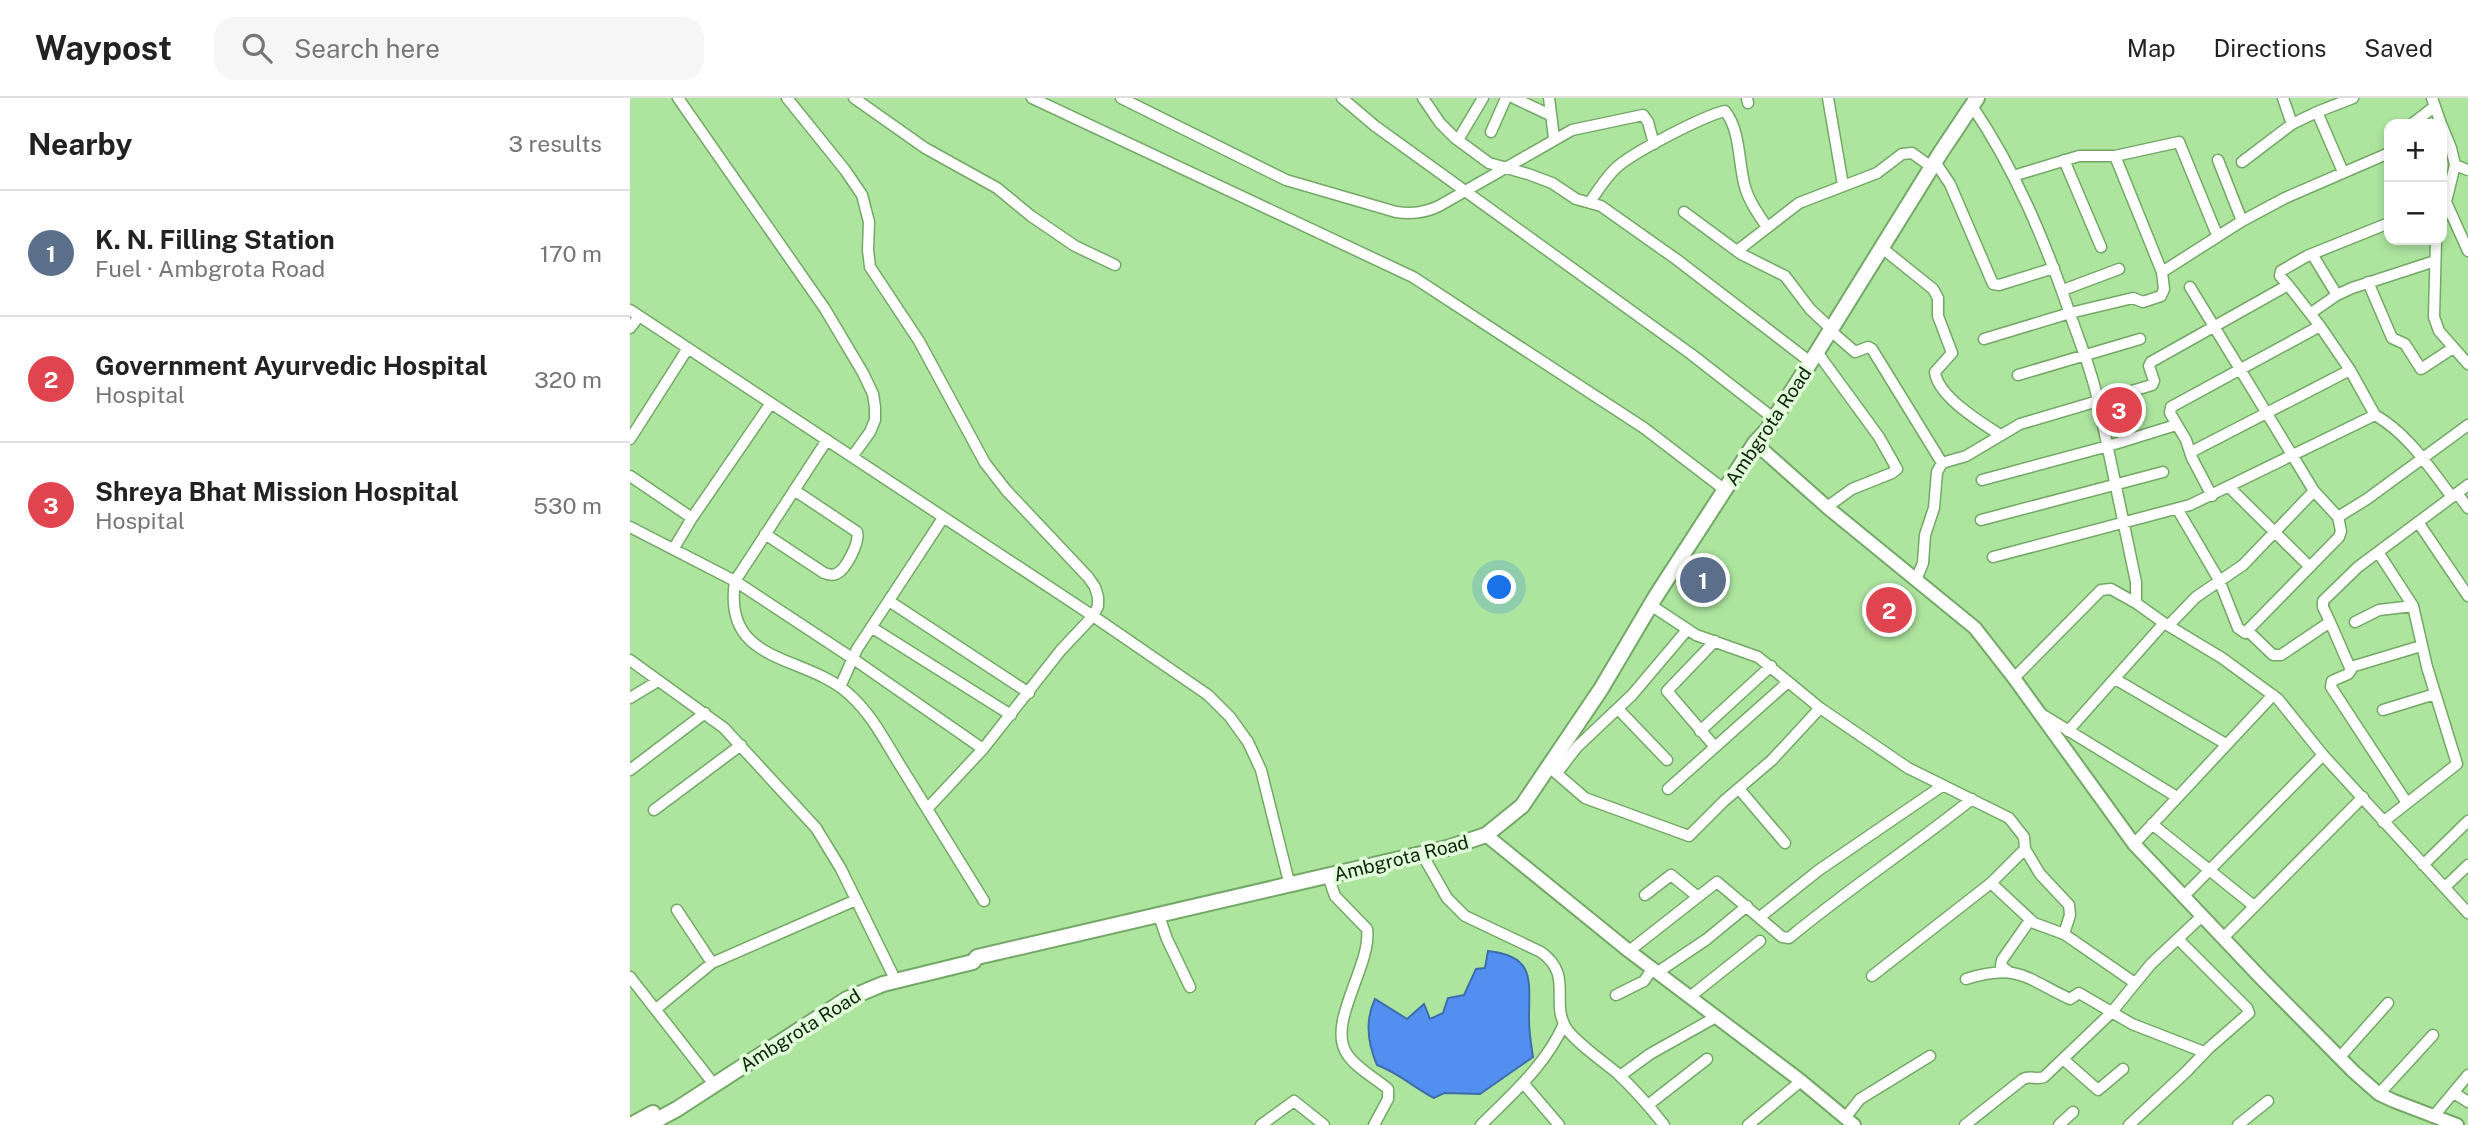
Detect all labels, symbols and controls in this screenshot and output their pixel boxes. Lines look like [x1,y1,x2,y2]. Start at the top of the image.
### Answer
search box [214,17,704,80]
text: Waypost [35,29,172,67]
icon: search [238,29,276,67]
text: Search here [294,33,440,64]
text: Map [2127,34,2176,62]
text: Directions [2214,34,2326,62]
text: Saved [2364,34,2433,62]
map controls [2384,119,2447,245]
button: + [2384,119,2447,182]
text: Nearby [28,126,132,162]
text: 3 results [508,130,602,157]
button: − [2384,182,2447,245]
text: K. N. Filling Station [95,224,335,255]
text: 1 [46,240,56,267]
text: 170 m [540,240,602,267]
text: Fuel · Ambgrota Road [95,255,325,282]
text: Government Ayurvedic Hospital [95,350,488,381]
street label: Ambgrota Road [1720,363,1816,489]
text: 2 [44,366,58,393]
text: 320 m [534,366,602,393]
text: Hospital [95,381,185,408]
pin: 3 [2096,384,2142,436]
text: Shreya Bhat Mission Hospital [95,476,459,507]
text: 3 [43,492,59,519]
text: 530 m [533,492,602,519]
text: Hospital [95,507,185,534]
pin: 1 [1680,554,1726,606]
your location [1482,570,1516,604]
pin: 2 [1866,584,1912,636]
street label: Ambgrota Road [1331,831,1471,885]
street label: Ambgrota Road [736,984,864,1076]

